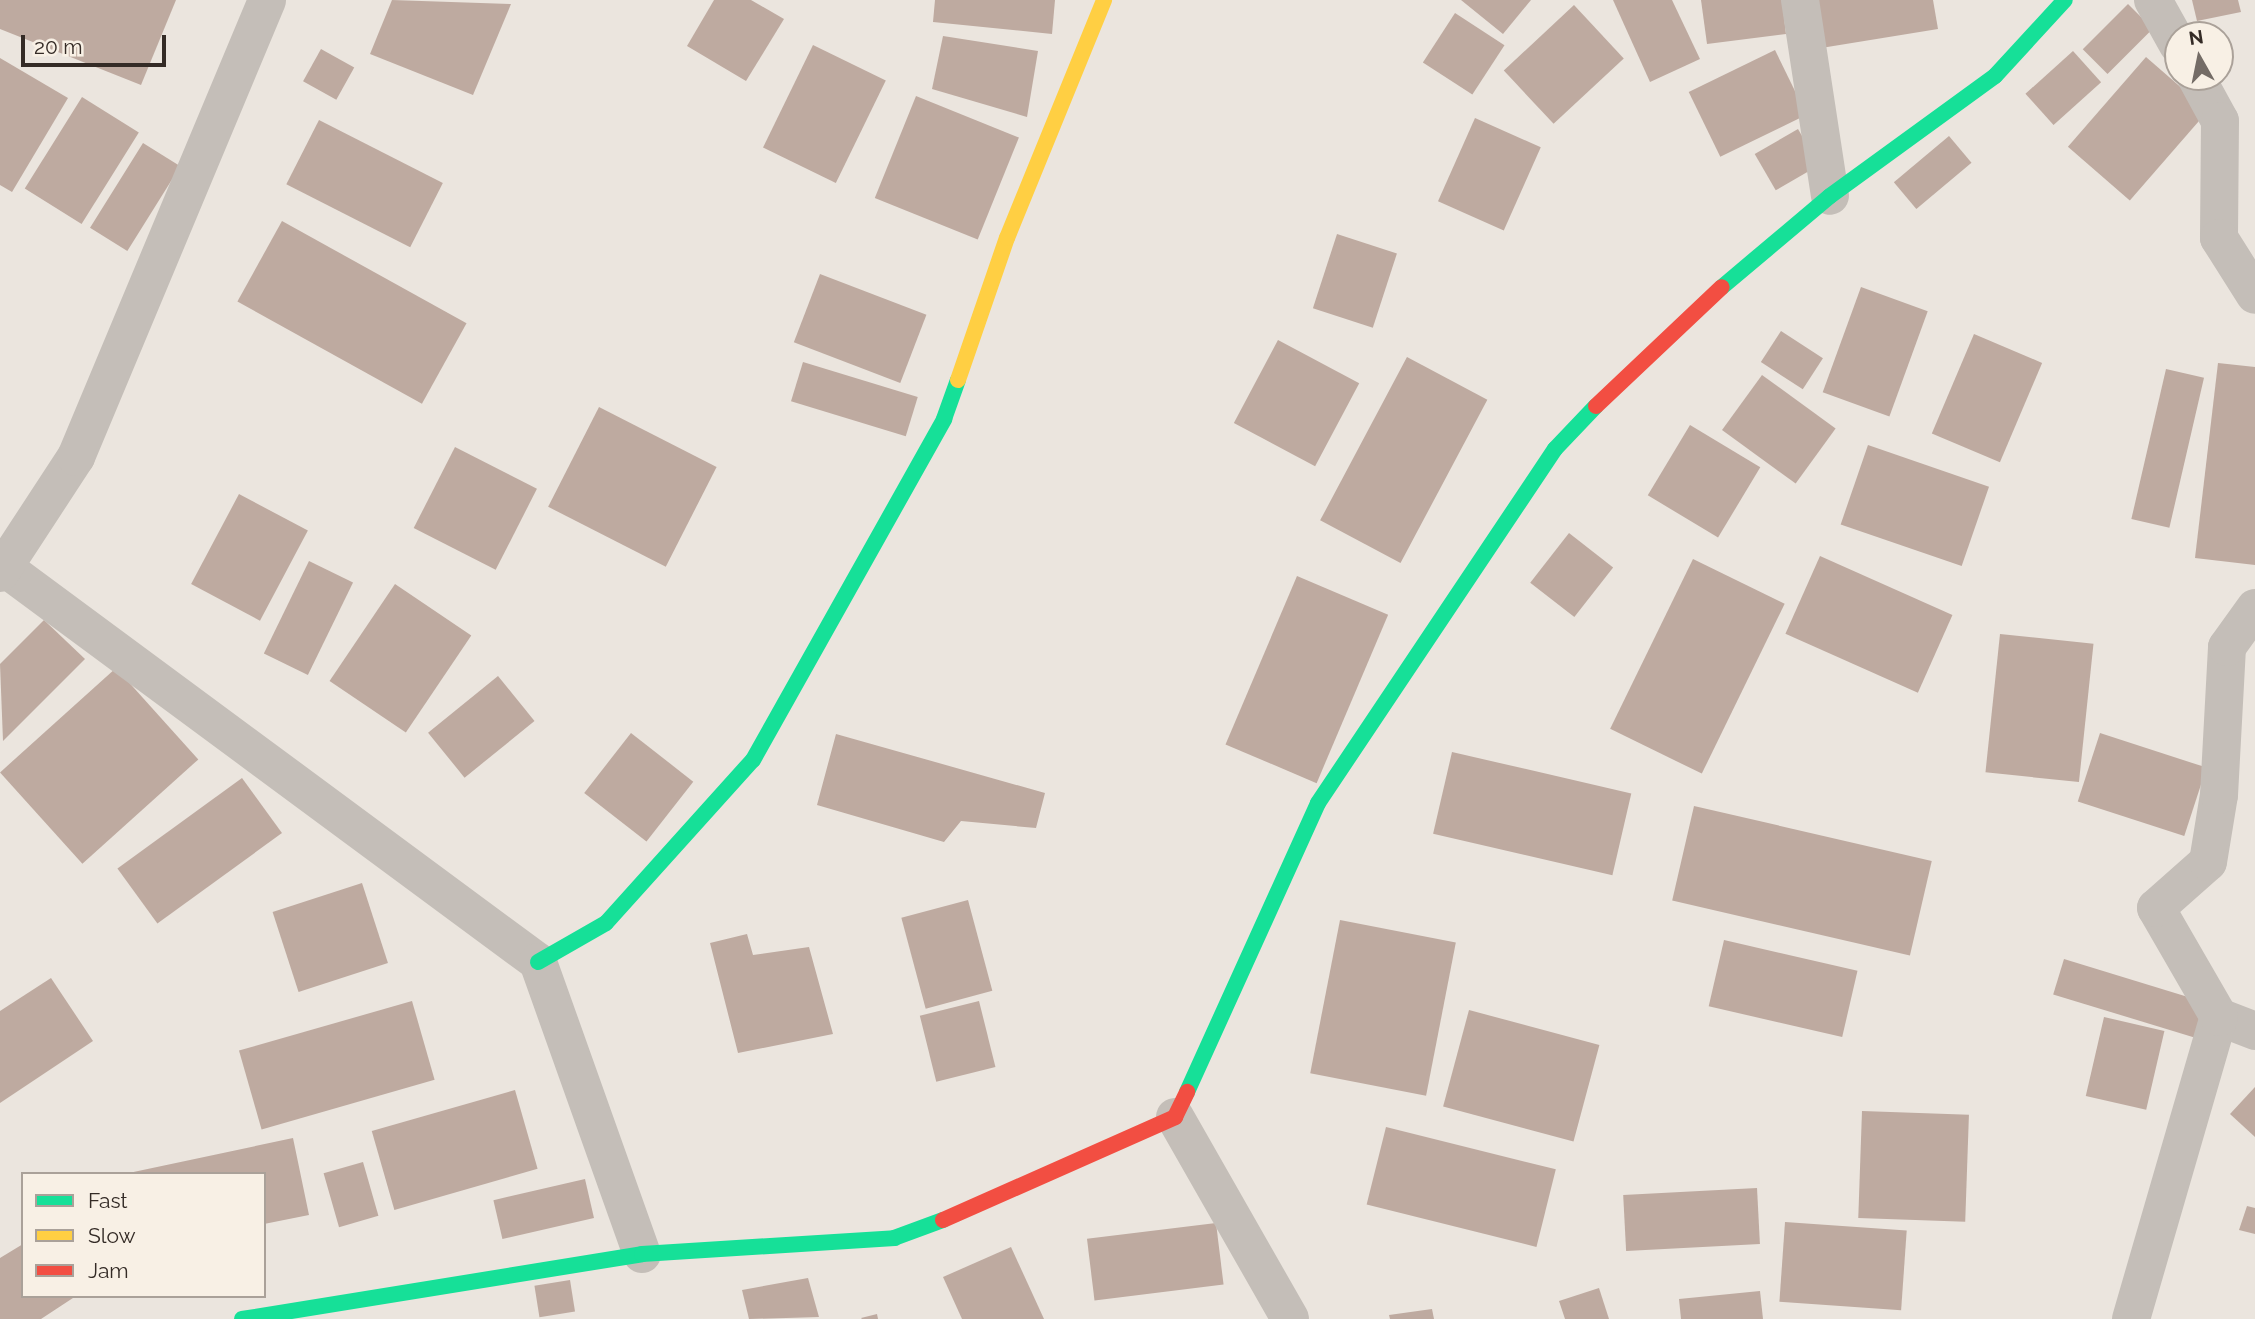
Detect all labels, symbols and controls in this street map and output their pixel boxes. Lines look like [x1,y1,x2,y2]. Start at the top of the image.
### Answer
scale bar [24,21,170,65]
north arrow [2164,21,2234,91]
text: N [2187,25,2205,49]
text: 20 m [34,34,82,59]
legend [21,1172,266,1298]
text: Fast [88,1188,128,1213]
text: Slow [88,1223,136,1248]
text: Jam [88,1258,129,1283]

